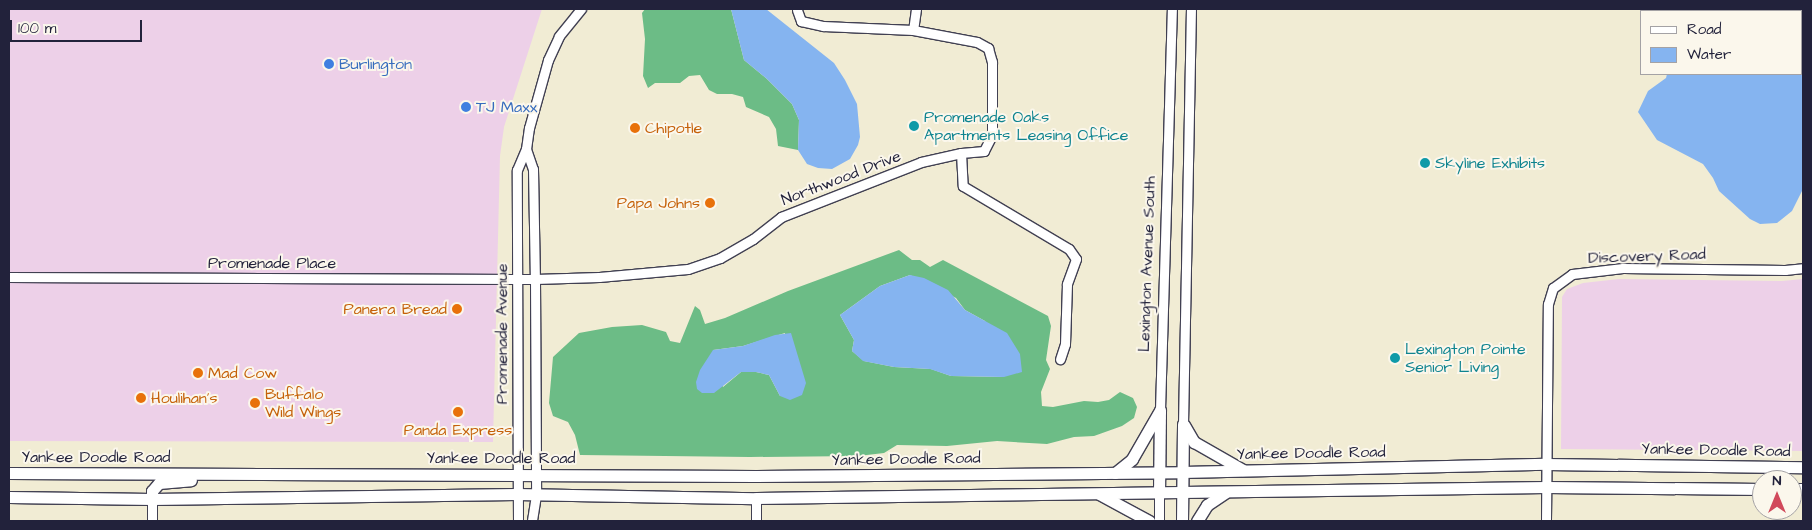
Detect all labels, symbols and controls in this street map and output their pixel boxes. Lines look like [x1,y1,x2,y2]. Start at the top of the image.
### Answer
scale bar [12,10,145,42]
legend [1640,10,1802,75]
text: 100 m [18,18,57,39]
text: Road [1687,19,1721,40]
text: Water [1687,44,1731,65]
place label: Burlington [339,54,412,74]
marker: Burlington [323,58,335,70]
place label: TJ Maxx [476,97,537,117]
marker: TJ Maxx [460,101,472,113]
place label: Promenade Oaks Apartments Leasing Office [924,107,1129,145]
place label: Chipotle [645,118,702,138]
marker: Promenade Oaks Apartments Leasing Office [908,120,920,132]
marker: Chipotle [629,122,641,134]
street label: Northwood Drive [779,146,903,210]
place label: Skyline Exhibits [1435,153,1545,173]
marker: Skyline Exhibits [1419,157,1431,169]
street label: Lexington Avenue South [1134,176,1160,352]
place label: Papa Johns [617,193,700,213]
marker: Papa Johns [704,197,716,209]
street label: Discovery Road [1588,244,1706,268]
street label: Promenade Place [208,253,336,273]
street label: Promenade Avenue [492,264,512,404]
place label: Panera Bread [343,299,447,319]
marker: Panera Bread [451,303,463,315]
place label: Lexington Pointe Senior Living [1405,339,1526,377]
marker: Lexington Pointe Senior Living [1389,352,1401,364]
place label: Mad Cow [208,363,277,383]
marker: Mad Cow [192,367,204,379]
place label: Buffalo Wild Wings [265,384,341,422]
place label: Houlihan's [151,388,217,408]
marker: Houlihan's [135,392,147,404]
marker: Buffalo Wild Wings [249,397,261,409]
marker: Panda Express [452,406,464,418]
place label: Panda Express [404,420,512,440]
street label: Yankee Doodle Road [1641,439,1791,461]
street label: Yankee Doodle Road [1236,442,1386,464]
street label: Yankee Doodle Road [21,447,171,467]
street label: Yankee Doodle Road [426,448,576,468]
street label: Yankee Doodle Road [831,448,981,470]
north arrow [1752,470,1802,520]
text: N [1773,471,1781,491]

